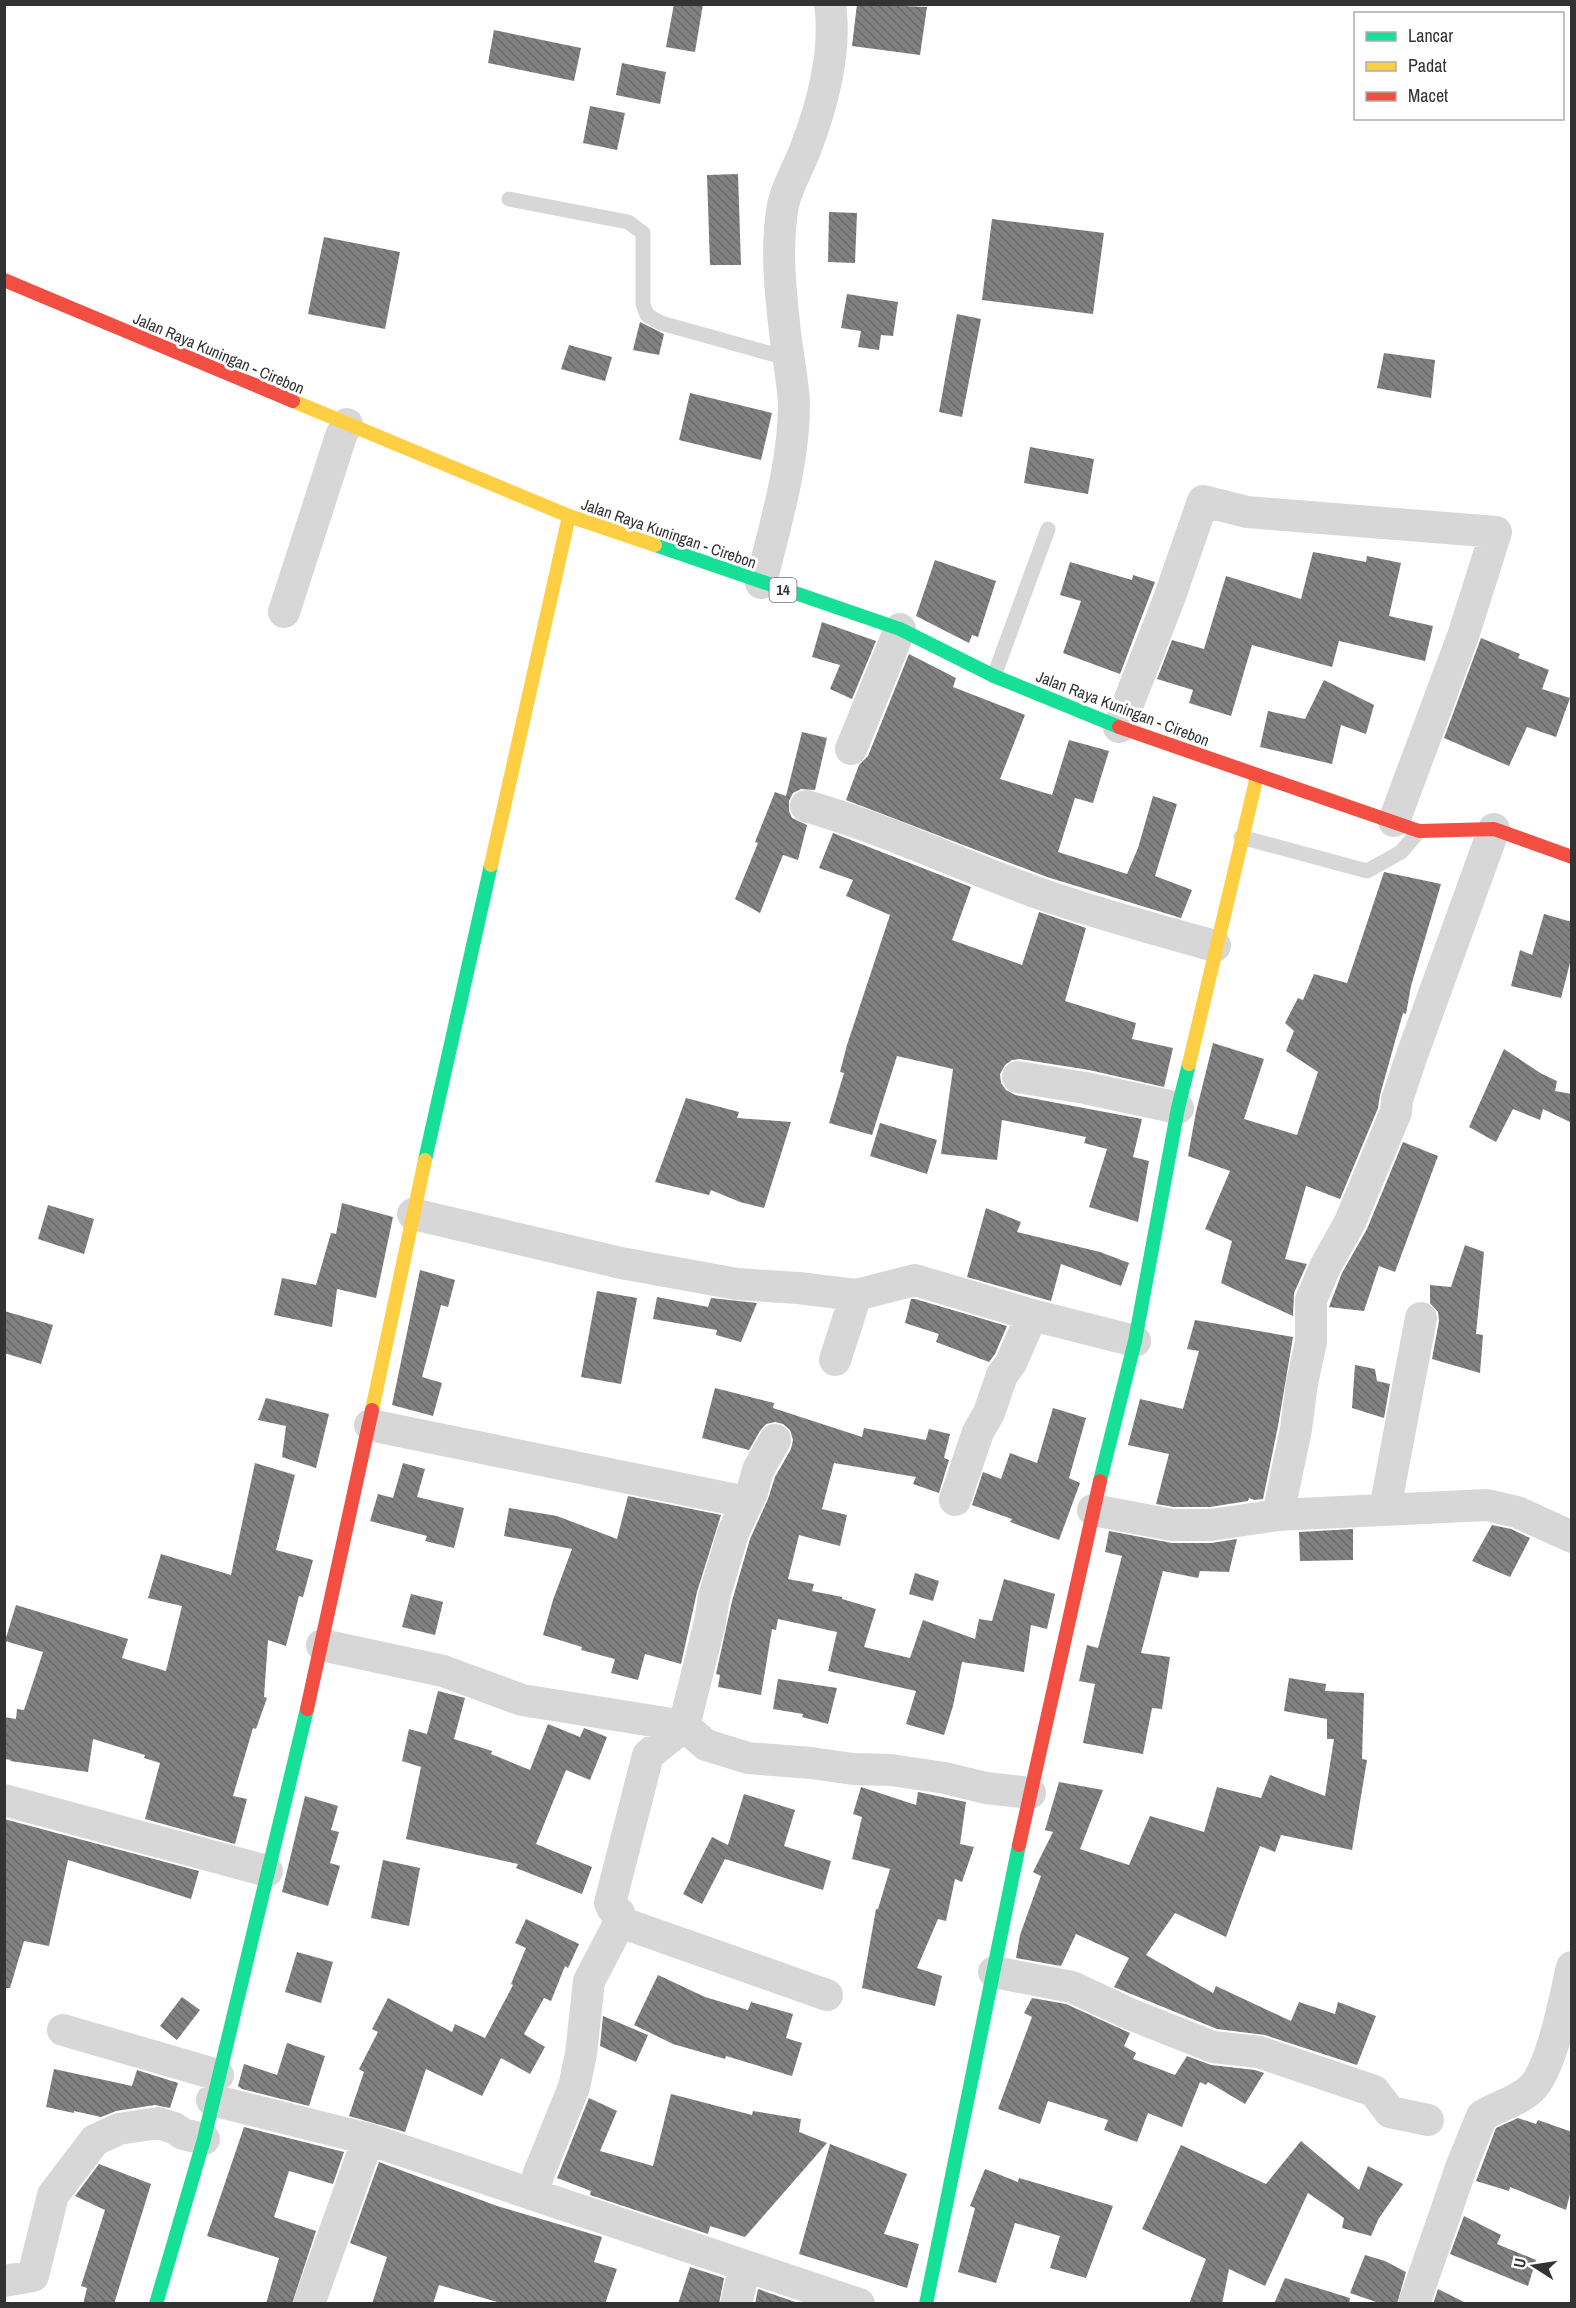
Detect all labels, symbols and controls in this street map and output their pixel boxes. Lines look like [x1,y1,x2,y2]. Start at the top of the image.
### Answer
legend [1354,12,1564,120]
text: Lancar [1408,23,1453,48]
text: Padat [1408,53,1447,78]
text: Macet [1408,83,1448,108]
street label: Jalan Raya Kuningan - Cirebon [130,307,308,399]
street label: Jalan Raya Kuningan - Cirebon [579,493,759,573]
road number: 14 [770,578,796,602]
street label: Jalan Raya Kuningan - Cirebon [1033,665,1213,751]
north arrow [1504,2236,1564,2296]
text: U [1508,2256,1531,2270]

